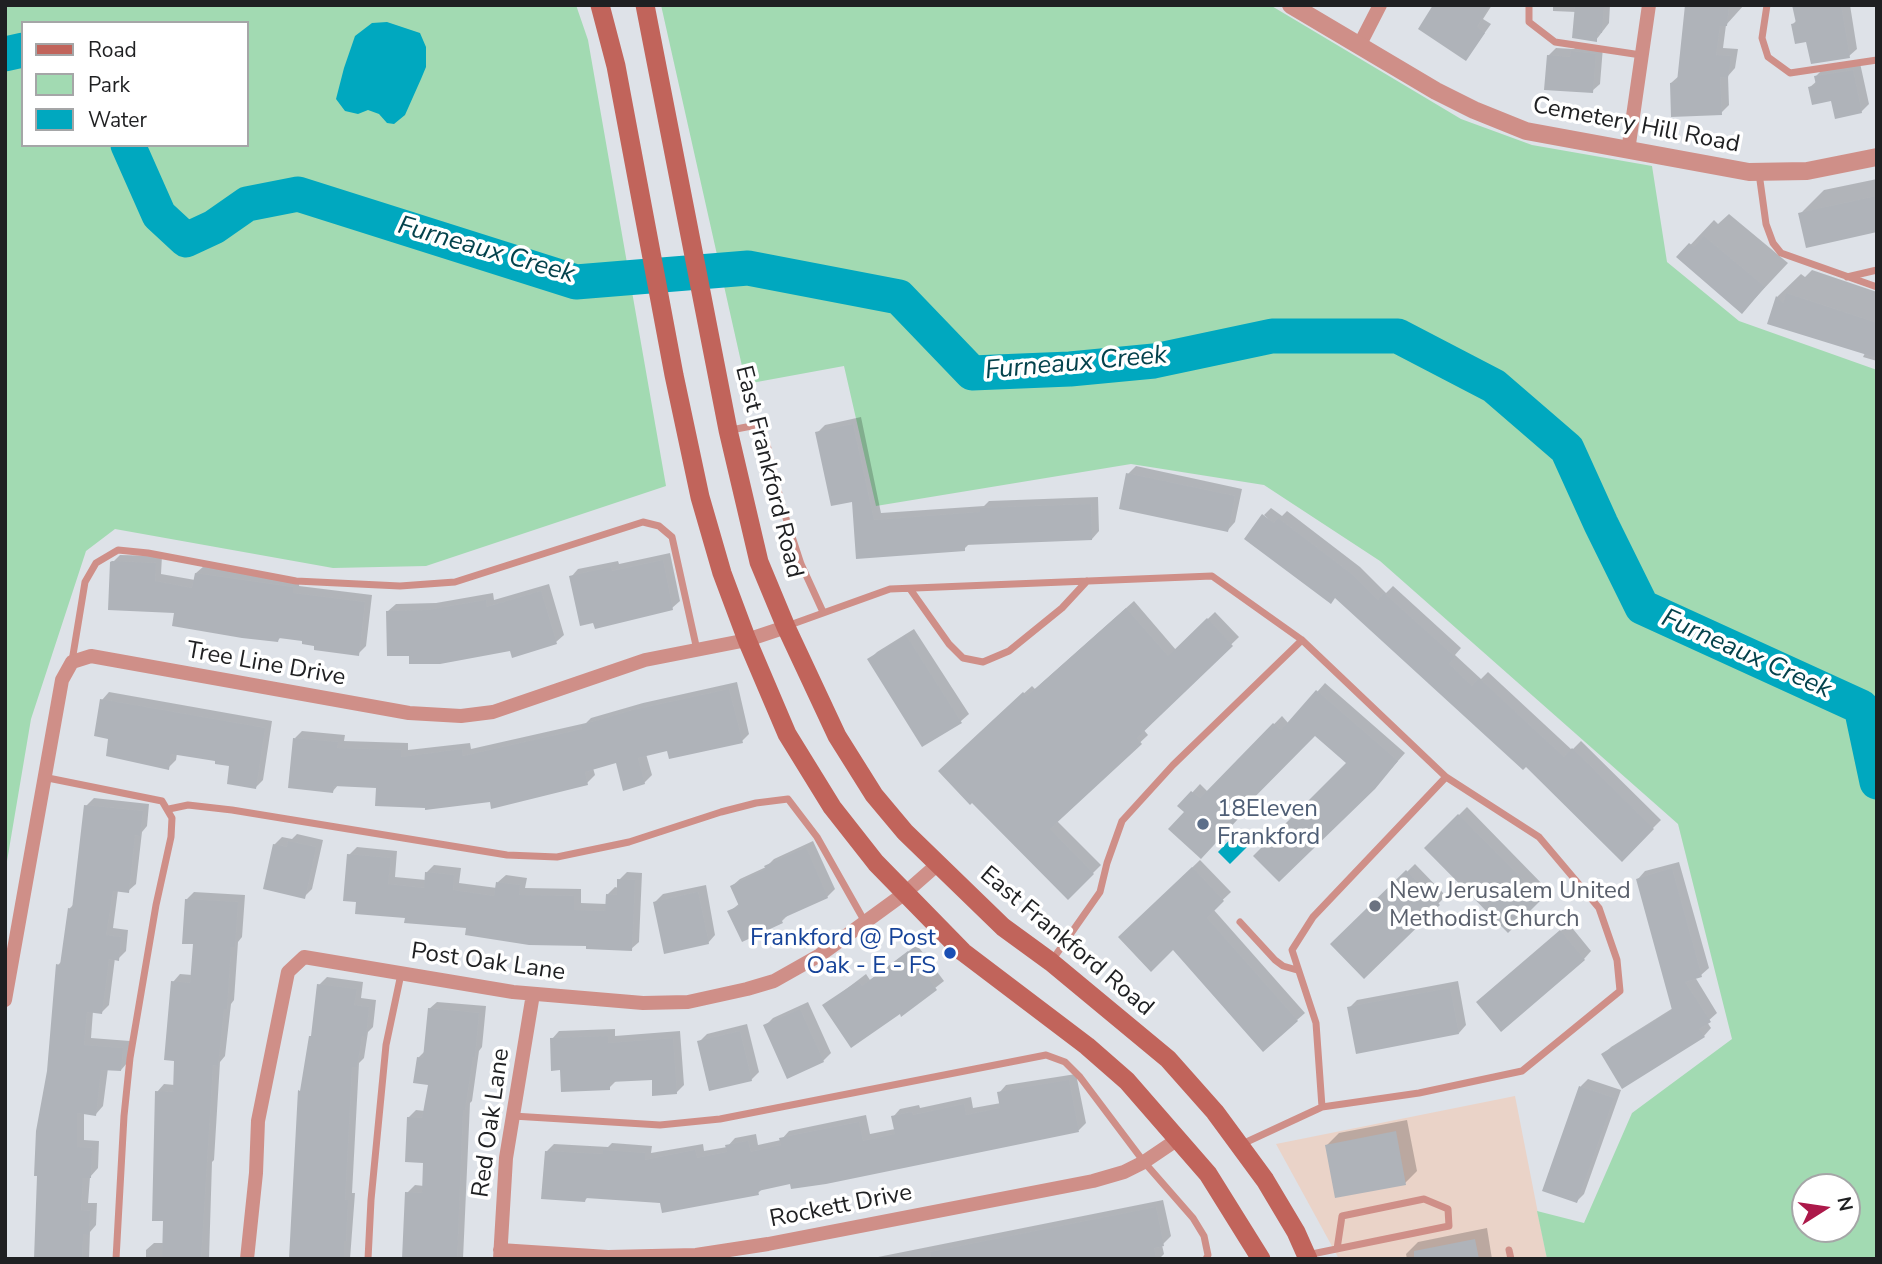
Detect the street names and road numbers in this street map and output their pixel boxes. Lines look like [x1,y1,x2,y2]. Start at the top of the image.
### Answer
street label: Cemetery Hill Road [1530,92,1742,160]
street label: East Frankford Road [728,363,808,581]
street label: Tree Line Drive [184,637,348,693]
street label: East Frankford Road [973,861,1159,1023]
street label: Post Oak Lane [409,938,567,988]
street label: Red Oak Lane [467,1047,517,1199]
street label: Rockett Drive [767,1179,915,1235]

